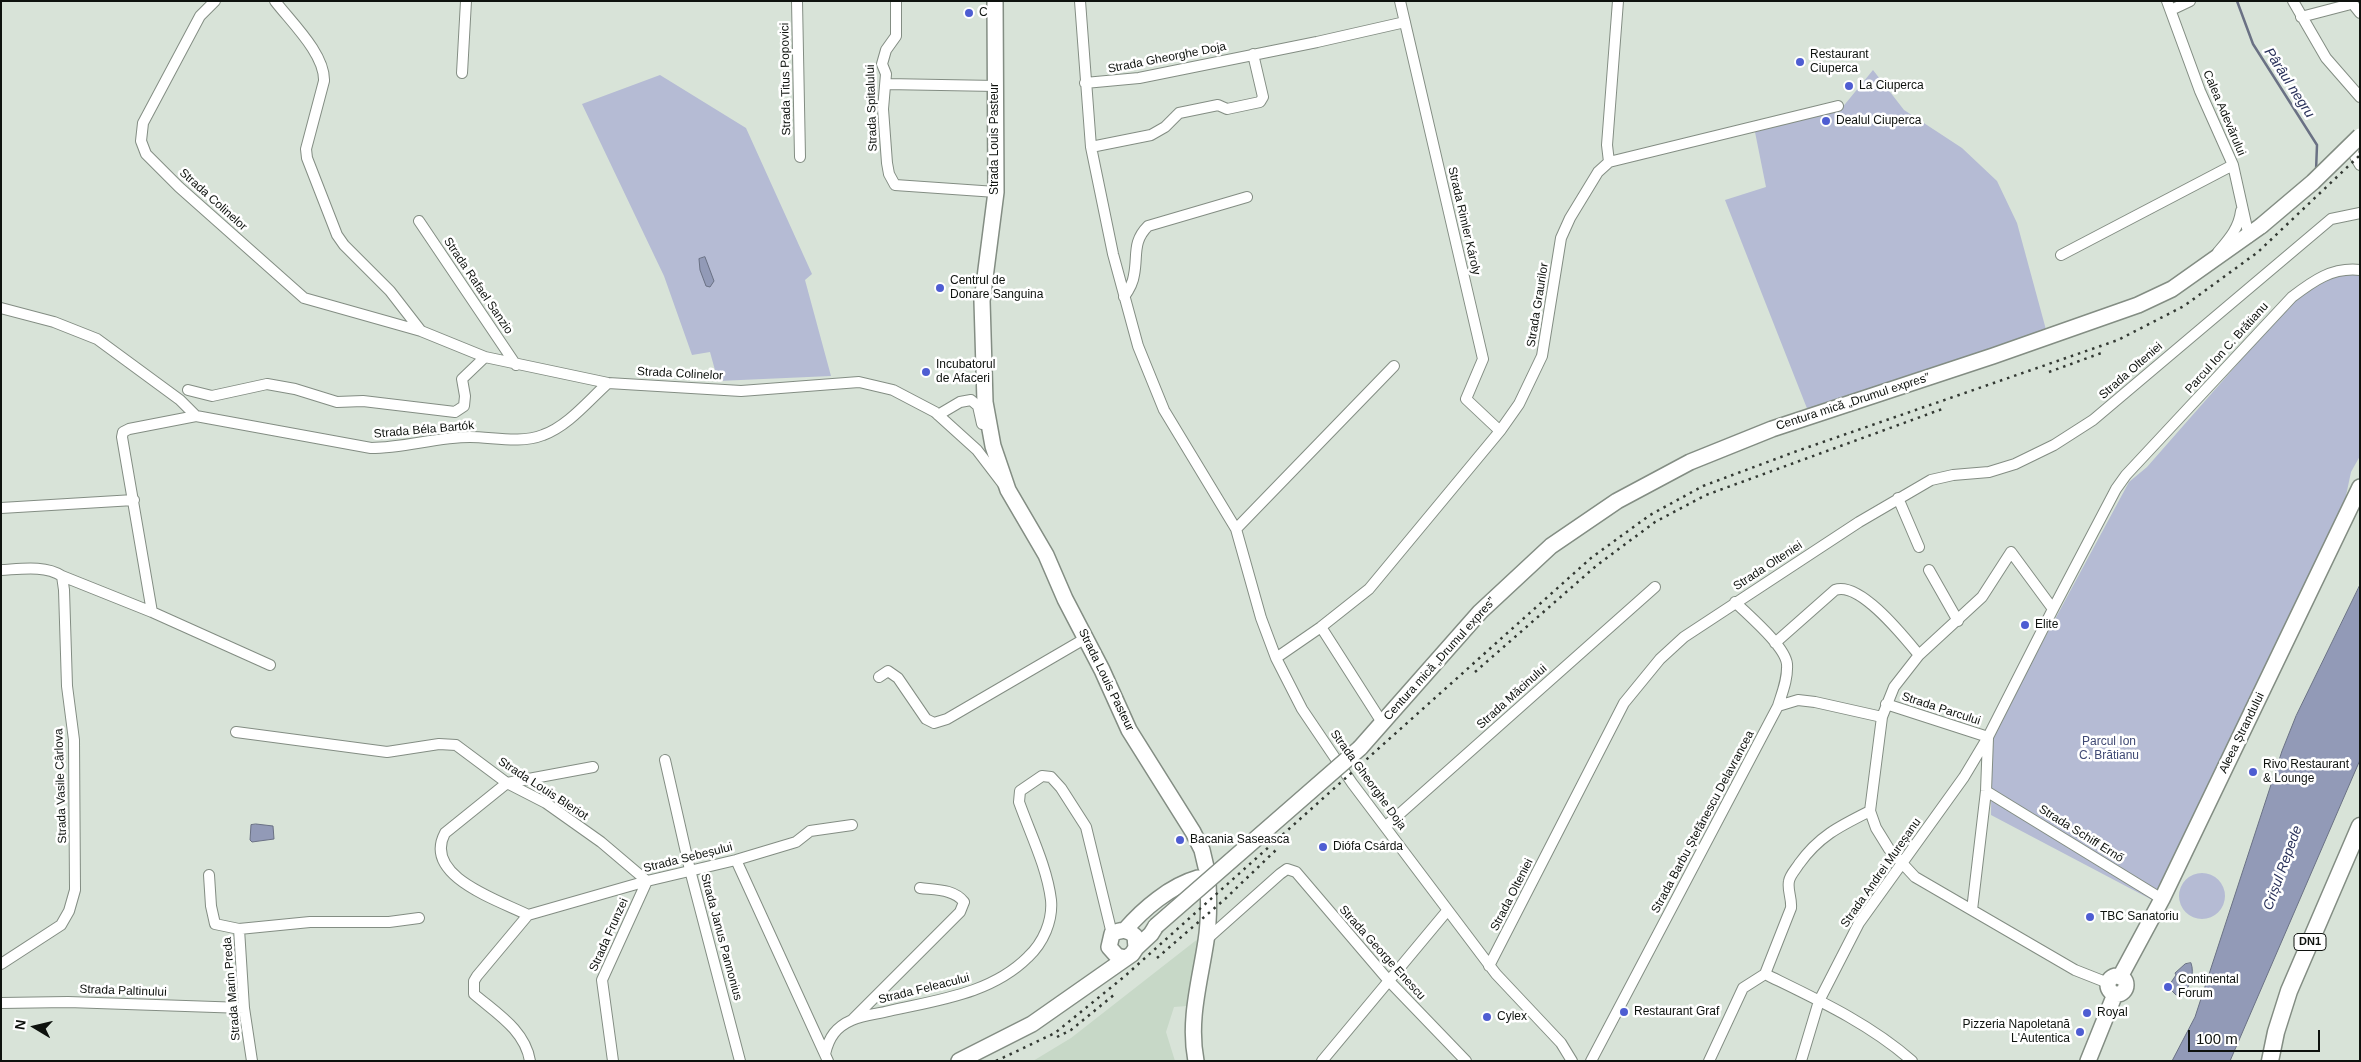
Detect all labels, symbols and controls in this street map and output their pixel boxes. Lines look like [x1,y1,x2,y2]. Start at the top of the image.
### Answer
place label: C [979,6,988,20]
marker: C [963,7,975,19]
street label: Strada Titus Popovici [778,22,794,136]
street label: Strada Gheorghe Doja [1107,39,1227,77]
water label: Pârâul negru [2260,45,2318,121]
place label: Restaurant Ciuperca [1810,48,1869,76]
marker: Restaurant Ciuperca [1794,56,1806,68]
street label: Strada Spitalului [863,64,881,152]
street label: Calea Adevărului [2200,68,2248,158]
place label: La Ciuperca [1859,79,1924,93]
marker: La Ciuperca [1843,80,1855,92]
street label: Strada Louis Pasteur [988,83,1002,195]
place label: Dealul Ciuperca [1836,114,1921,128]
marker: Dealul Ciuperca [1820,115,1832,127]
street label: Strada Rimler Károly [1445,165,1483,277]
street label: Strada Colinelor [176,166,250,234]
street label: Strada Rafael Sanzio [440,235,516,337]
street label: Strada Graurilor [1524,262,1552,348]
place label: Centrul de Donare Sanguina [950,274,1043,302]
marker: Centrul de Donare Sanguina [934,282,946,294]
street label: Parcul Ion C. Brătianu [2182,300,2272,396]
street label: Strada Olteniei [2096,340,2166,402]
place label: Incubatorul de Afaceri [936,358,995,386]
street label: Strada Colinelor [637,365,723,383]
marker: Incubatorul de Afaceri [920,366,932,378]
street label: Centura mică „Drumul expres” [1774,370,1932,434]
street label: Strada Béla Bartók [373,418,475,442]
street label: Strada Olteniei [1731,538,1805,594]
street label: Centura mică „Drumul expres” [1381,594,1499,724]
place label: Elite [2035,618,2058,632]
marker: Elite [2019,619,2031,631]
street label: Strada Louis Pasteur [1075,626,1137,734]
street label: Strada Măcinului [1474,662,1550,732]
street label: Strada Parcului [1900,689,1982,729]
street label: Aleea Ștrandului [2216,690,2268,776]
street label: Strada Gheorghe Doja [1327,727,1409,833]
street label: Strada Vasile Cârlova [52,728,70,844]
street label: Strada Barbu Ștefănescu Delavrancea [1649,728,1757,916]
park label: Parcul Ion C. Brătianu [2079,735,2139,763]
street label: Strada Louis Bleriot [495,754,591,824]
place label: Rivo Restaurant & Lounge [2263,758,2349,786]
marker: Rivo Restaurant & Lounge [2247,766,2259,778]
street label: Strada Schiff Ernő [2036,802,2126,866]
street label: Strada Andrei Mureșanu [1838,816,1924,930]
water label: Crișul Repede [2260,823,2306,913]
place label: Bacania Saseasca [1190,833,1289,847]
marker: Bacania Saseasca [1174,834,1186,846]
street label: Strada Sebeșului [642,840,734,876]
place label: Diófa Csárda [1333,840,1403,854]
marker: Diófa Csárda [1317,841,1329,853]
street label: Strada Olteniei [1488,856,1536,934]
street label: Strada Janus Pannonius [697,872,745,1002]
street label: Strada Frunzei [586,896,632,974]
street label: Strada George Enescu [1336,903,1428,1003]
place label: TBC Sanatoriu [2100,910,2179,924]
marker: TBC Sanatoriu [2084,911,2096,923]
road number: DN1 [2294,934,2326,950]
street label: Strada Marin Preda [220,937,244,1041]
street label: Strada Feleacului [877,971,971,1007]
place label: Continental Forum [2178,973,2239,1001]
marker: Continental Forum [2162,981,2174,993]
street label: Strada Paltinului [79,982,167,1000]
north arrow [10,1002,60,1052]
place label: Restaurant Graf [1634,1005,1719,1019]
marker: Restaurant Graf [1618,1006,1630,1018]
place label: Royal [2097,1006,2128,1020]
marker: Royal [2081,1007,2093,1019]
place label: Cylex [1497,1010,1527,1024]
marker: Cylex [1481,1011,1493,1023]
text: N [11,1018,29,1031]
place label: Pizzeria Napoletană L'Autentica [1963,1018,2070,1046]
scale bar [2191,1020,2324,1052]
marker: Pizzeria Napoletană L'Autentica [2074,1026,2086,1038]
text: 100 m [2196,1030,2238,1047]

